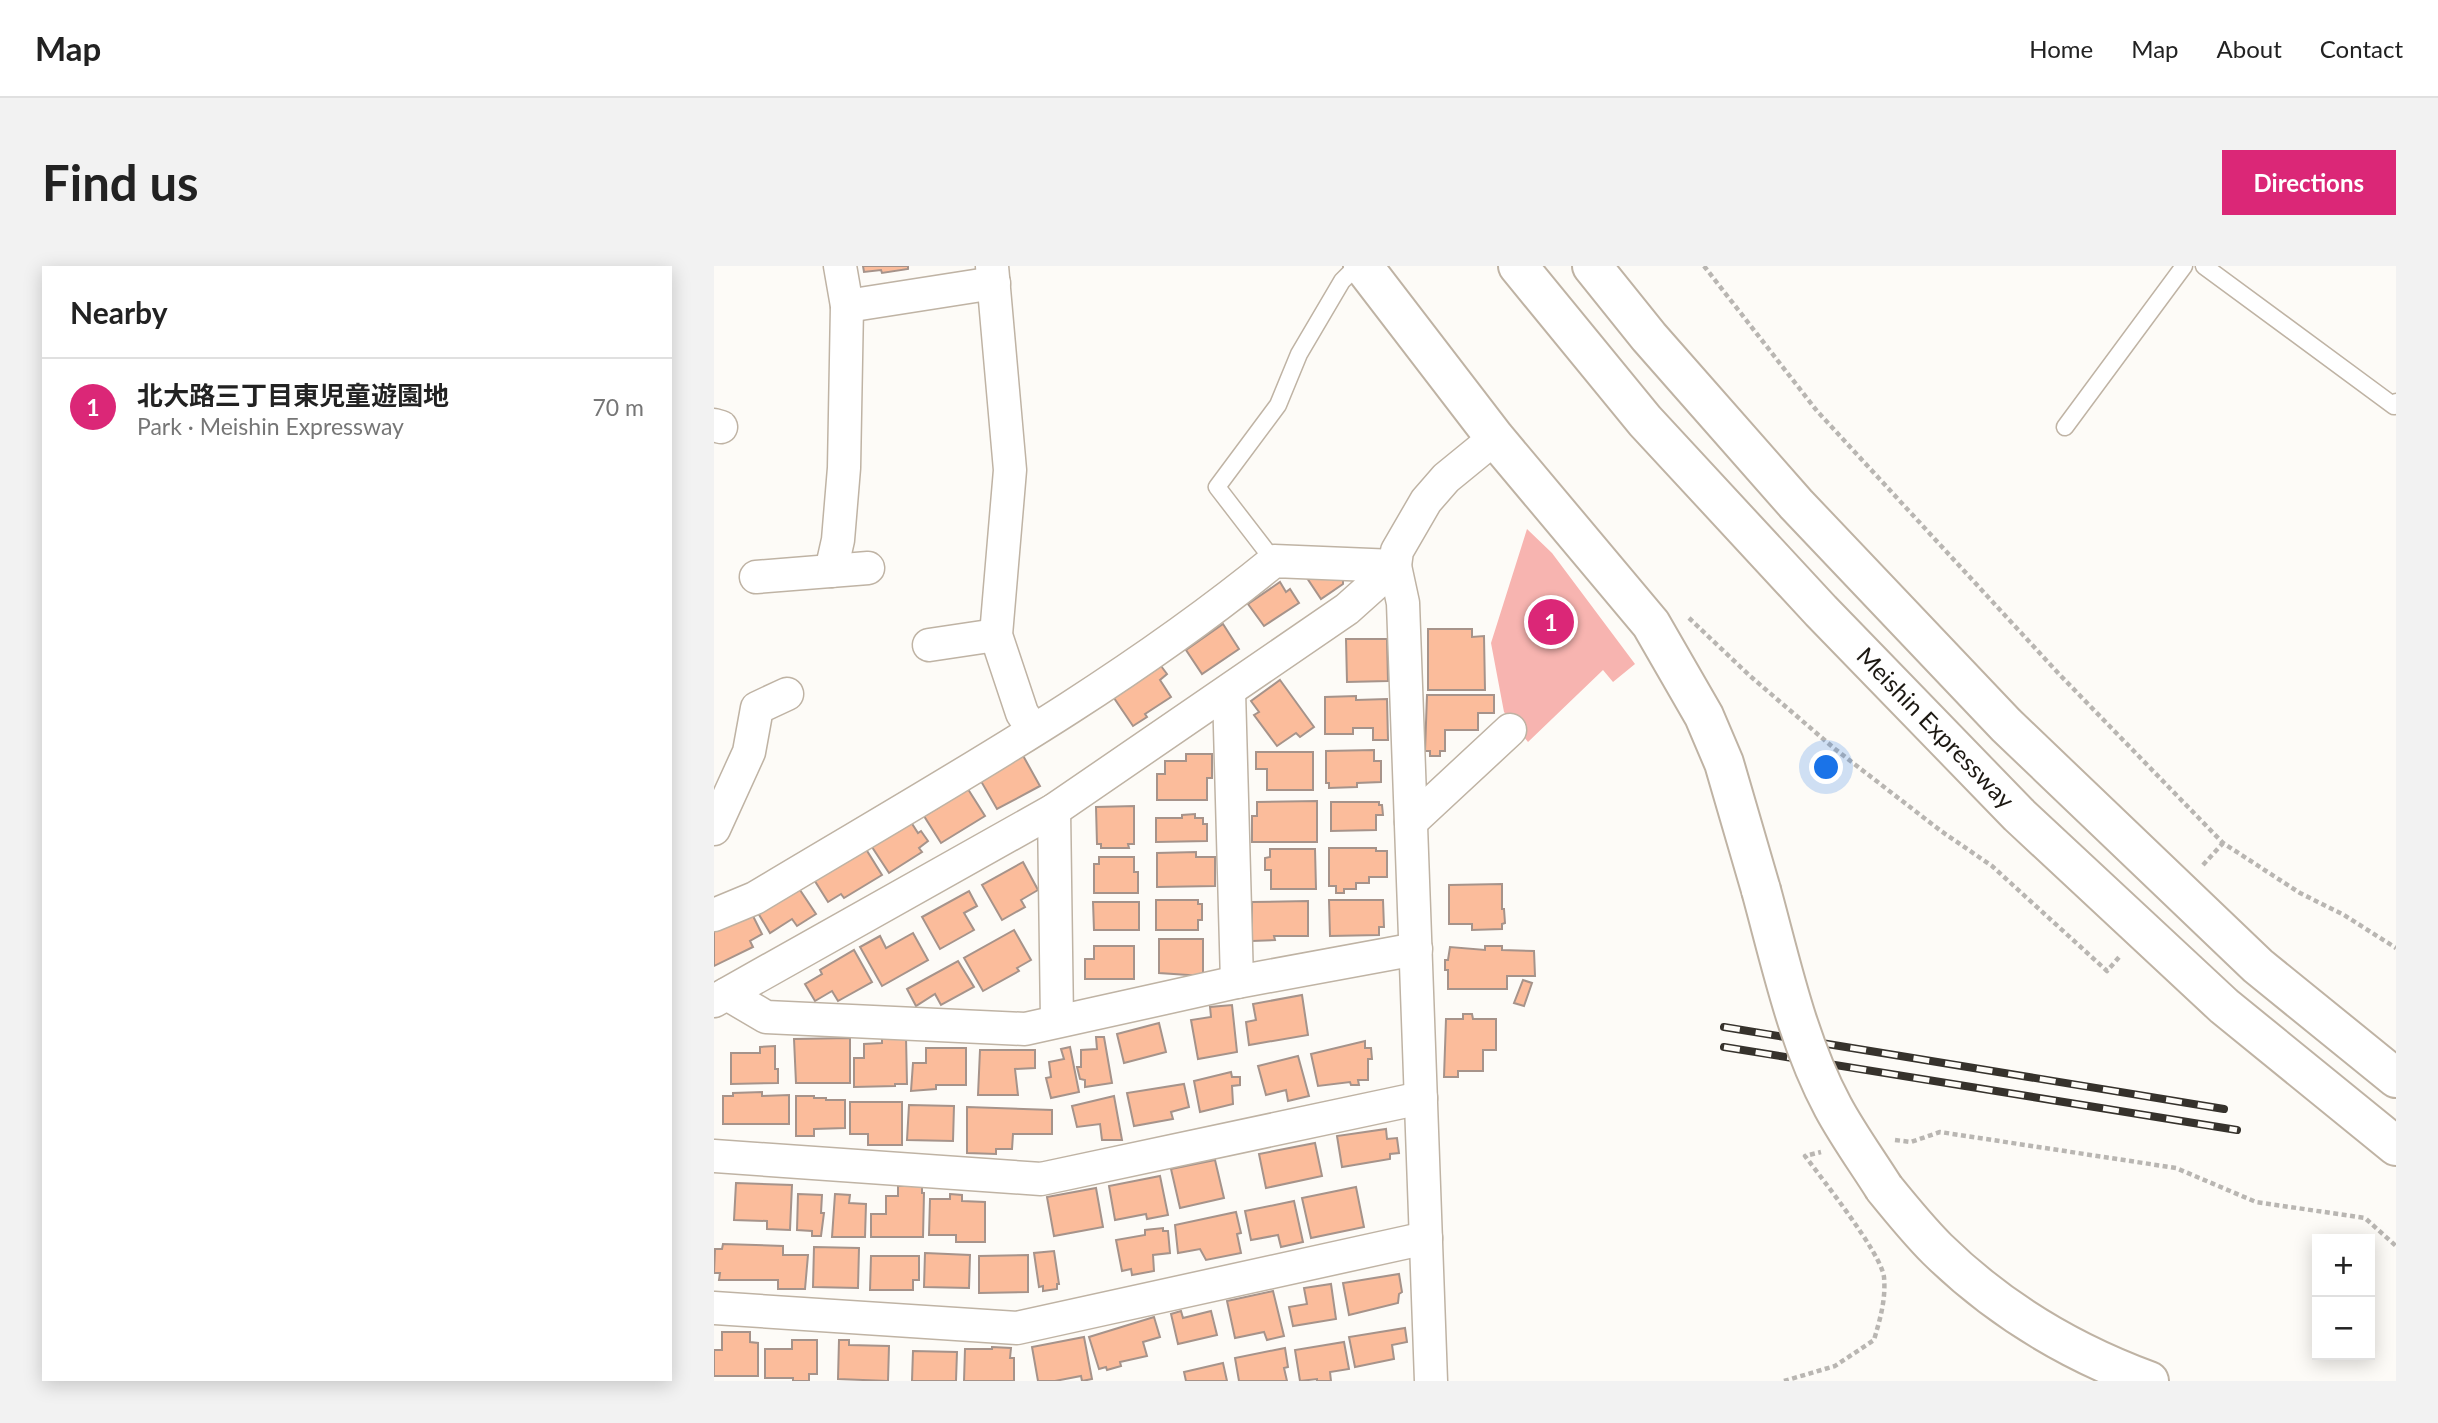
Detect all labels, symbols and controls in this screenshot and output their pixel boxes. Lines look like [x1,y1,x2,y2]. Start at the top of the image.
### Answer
text: Map [35,28,101,68]
text: Home [2029,34,2093,63]
text: Map [2131,34,2179,63]
text: About [2217,34,2282,63]
text: Contact [2320,34,2403,63]
button: Directions [2222,150,2396,215]
text: Find us [42,153,199,211]
text: Nearby [70,294,168,330]
text: 北大路三丁目東児童遊園地 [137,379,449,411]
text: 1 [86,393,100,421]
text: 70 m [593,393,644,421]
text: Park · Meishin Expressway [137,412,404,440]
pin: 1 [1528,596,1574,648]
street label: Meishin Expressway [1851,641,2021,814]
your location [1809,750,1843,784]
map controls [2312,1234,2375,1360]
button: + [2312,1234,2375,1297]
button: − [2312,1297,2375,1360]

